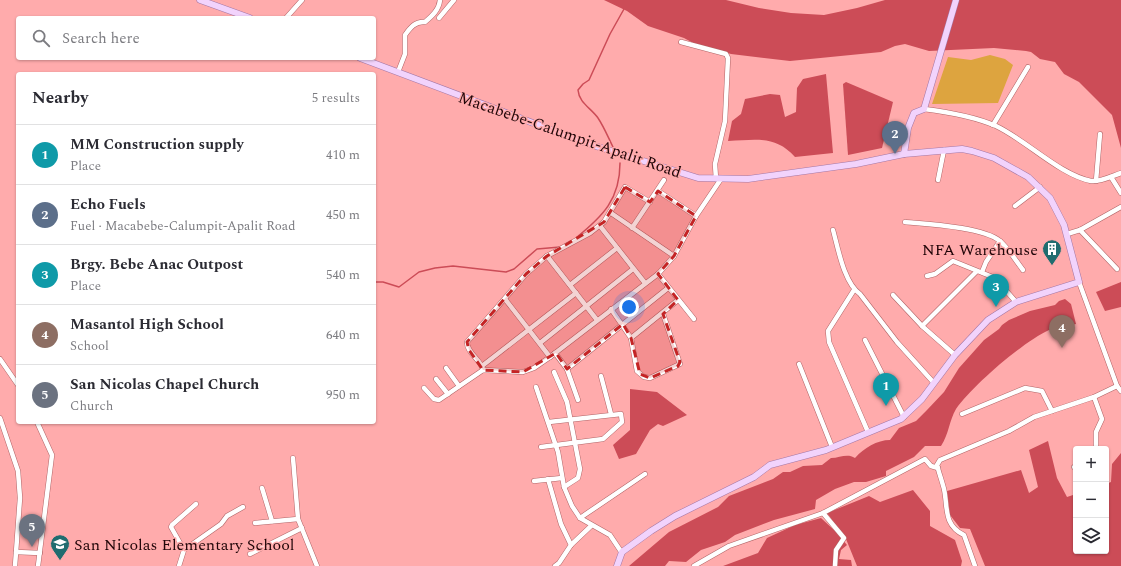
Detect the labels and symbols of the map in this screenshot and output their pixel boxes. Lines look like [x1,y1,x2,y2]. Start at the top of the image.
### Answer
street label: Macabebe-Calumpit-Apalit Road [455,85,684,184]
pin: 2 [882,121,908,154]
place label: NFA Warehouse [922,238,1038,262]
building icon: NFA Warehouse [1041,238,1063,266]
pin: 3 [983,274,1009,307]
your location [619,297,639,317]
pin: 4 [1049,315,1075,348]
pin: 1 [873,373,899,406]
pin: 5 [19,514,45,547]
school or university icon: San Nicolas Elementary School [49,533,71,561]
place label: San Nicolas Elementary School [74,533,295,557]

